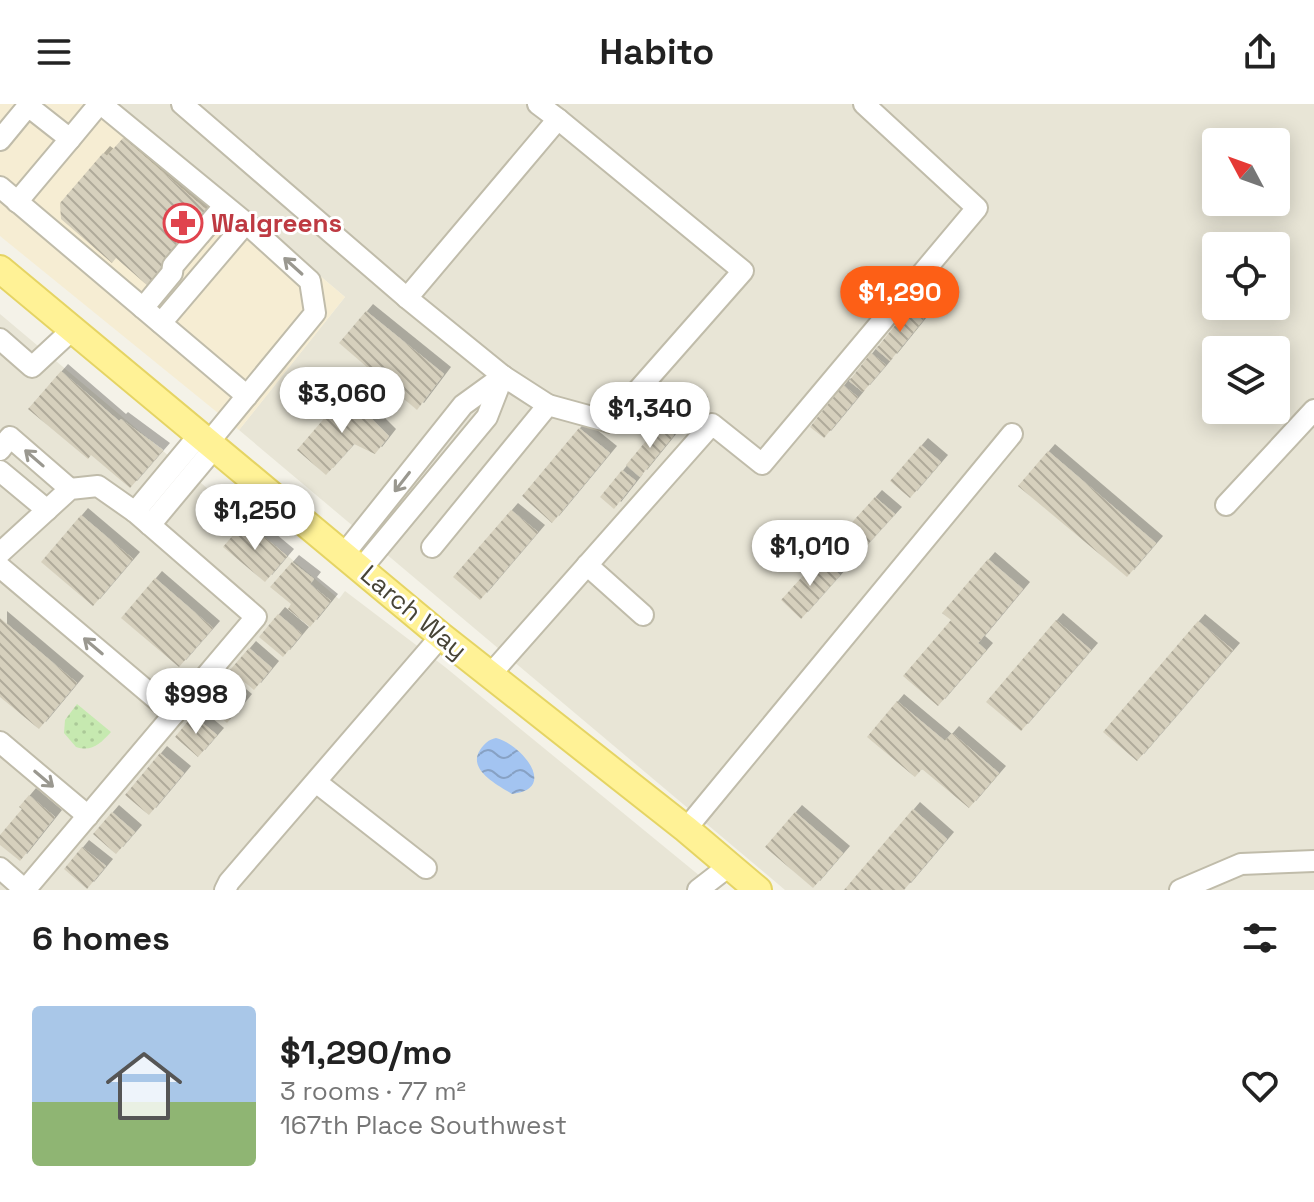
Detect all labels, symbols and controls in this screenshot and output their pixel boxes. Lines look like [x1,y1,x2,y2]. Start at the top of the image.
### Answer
text: Habito [600,29,714,75]
icon: menu [32,30,76,74]
icon: share [1238,30,1282,74]
north arrow [1202,128,1290,216]
map controls [1202,128,1290,424]
pharmacy icon: Walgreens [162,202,204,244]
place label: Walgreens [211,206,342,240]
button: locate [1202,232,1290,320]
one-way arrow [284,257,304,275]
pin: $1,290 [835,266,965,334]
text: $1,290 [858,275,942,309]
button: layers [1202,336,1290,424]
pin: $3,060 [277,367,407,435]
text: $3,060 [298,376,386,410]
pin: $1,340 [585,382,715,450]
text: $1,340 [608,391,692,425]
one-way arrow [24,449,45,467]
one-way arrow [393,471,410,492]
pin: $1,250 [190,484,320,552]
text: $1,250 [213,493,297,527]
pin: $1,010 [745,520,875,588]
text: $1,010 [770,529,850,563]
street label: Larch Way [353,557,475,667]
one-way arrow [83,637,104,655]
pin: $998 [149,668,243,736]
text: $998 [164,677,228,711]
one-way arrow [33,770,54,788]
icon: filters [1238,916,1282,960]
text: 6 homes [32,917,170,960]
text: $1,290/mo [280,1031,452,1074]
icon: home [96,1038,192,1134]
icon: heart [1238,1064,1282,1108]
text: 3 rooms · 77 m² [280,1074,466,1108]
text: 167th Place Southwest [280,1108,567,1142]

